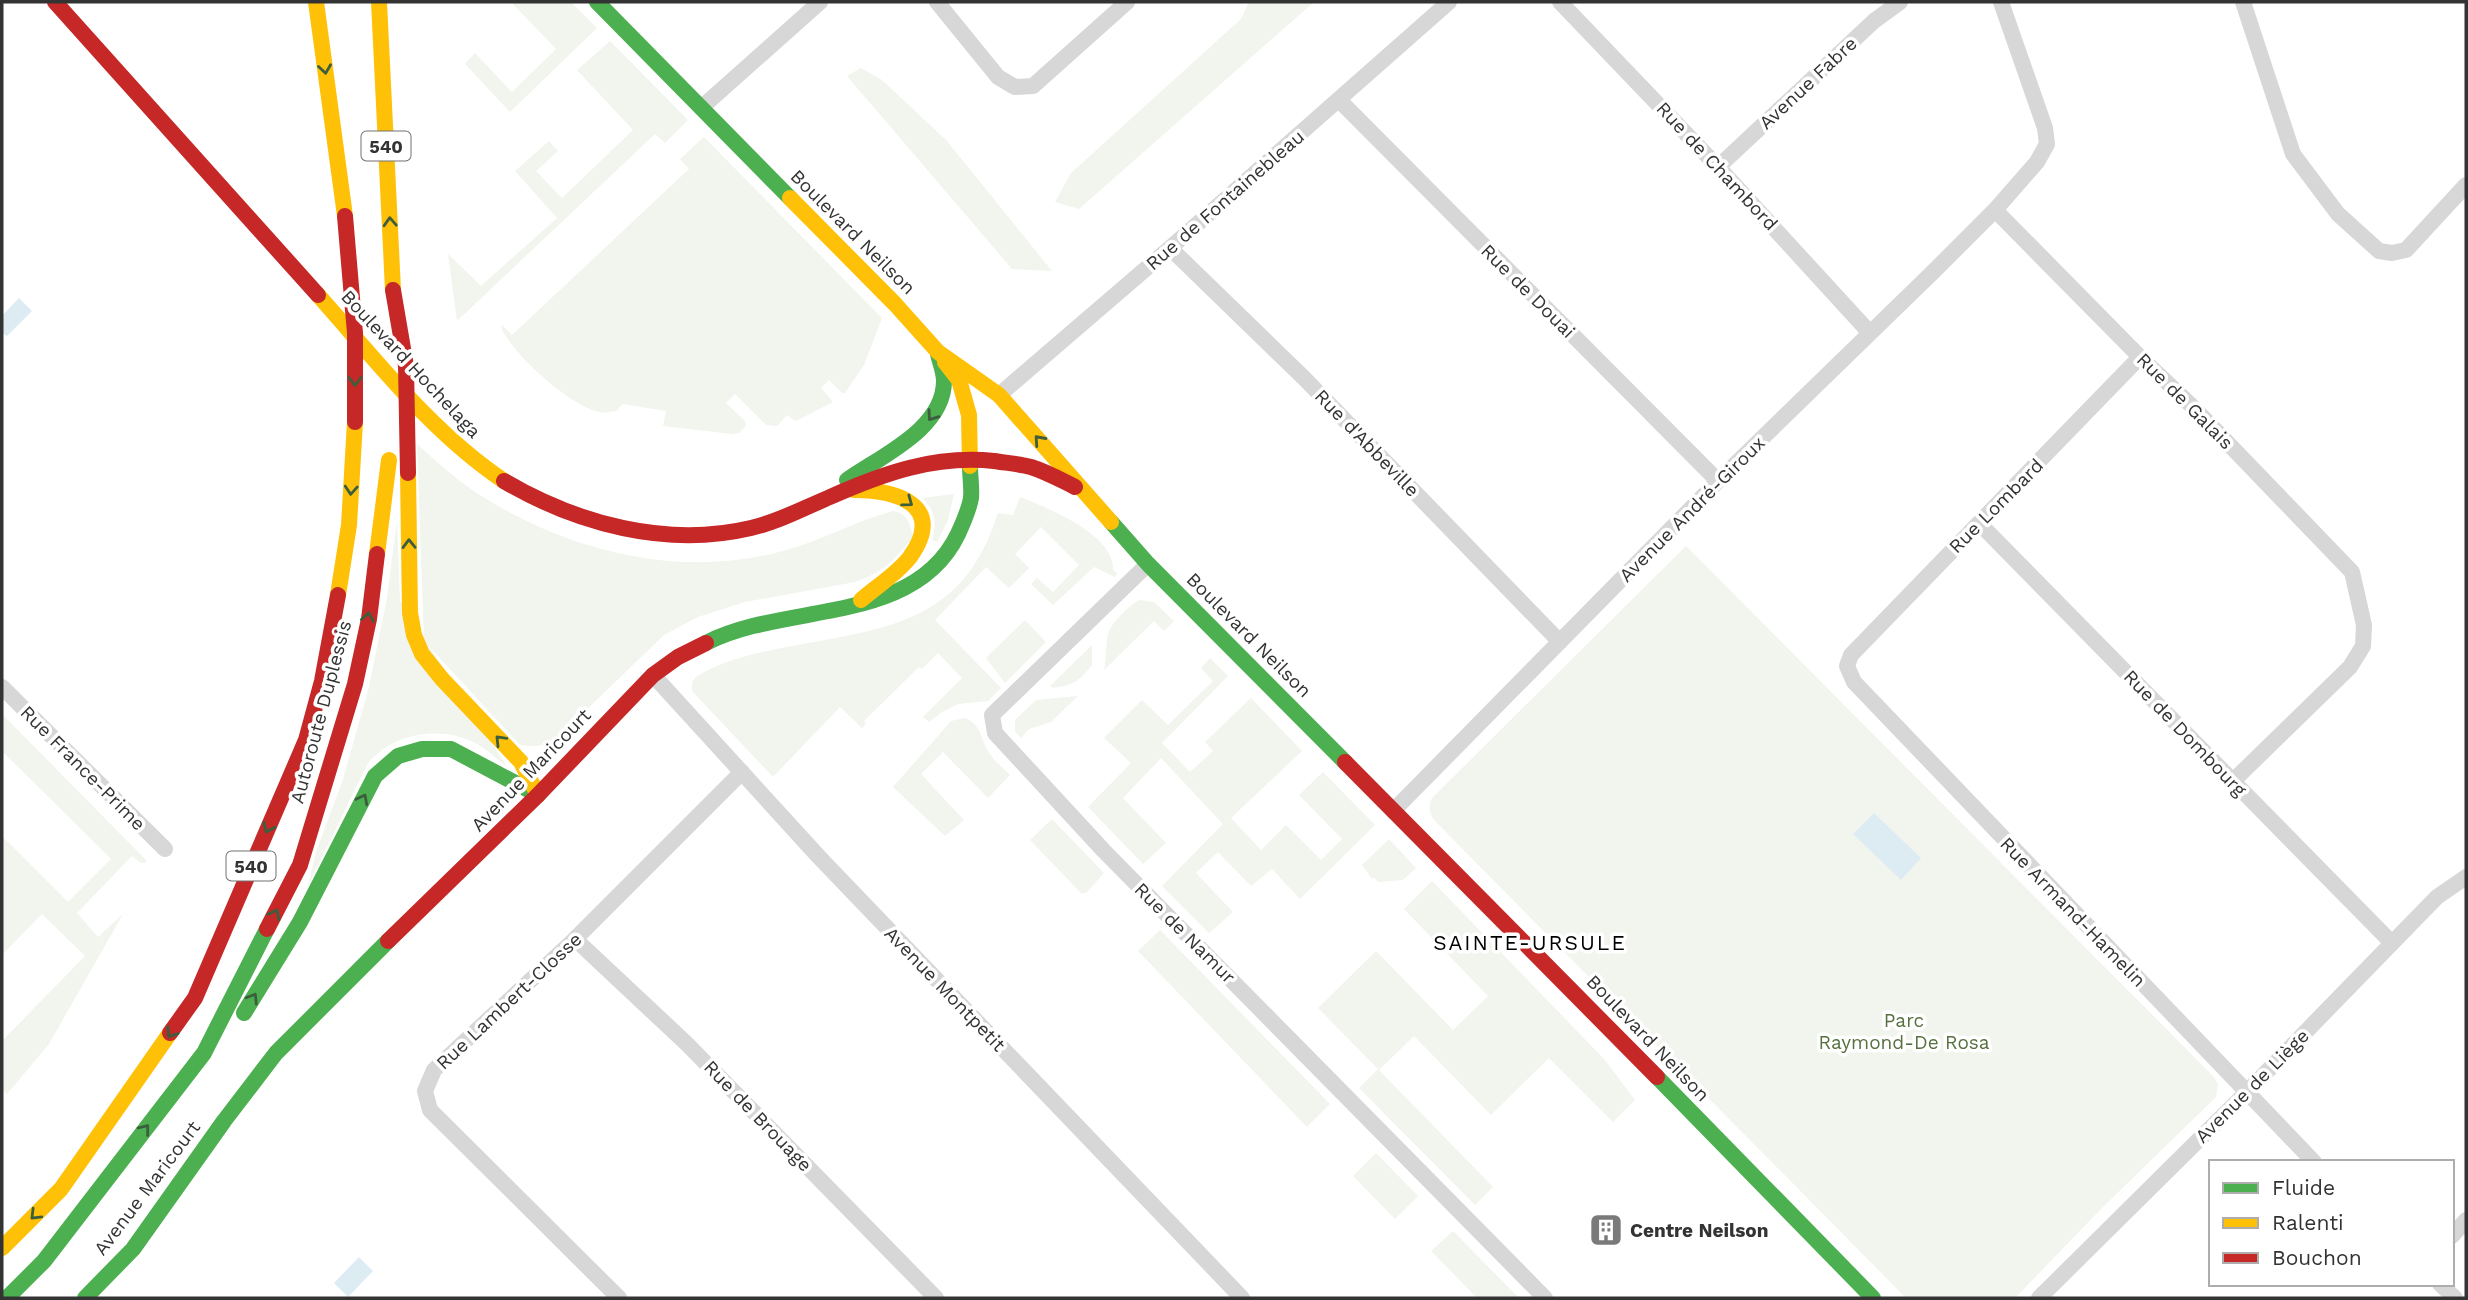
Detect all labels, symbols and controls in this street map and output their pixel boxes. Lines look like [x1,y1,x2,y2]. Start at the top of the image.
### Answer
street label: Avenue Fabre [1754,32,1862,134]
one-way arrow [317,64,332,75]
street label: Rue de Chambord [1652,97,1782,235]
street label: Rue de Fontainebleau [1141,125,1309,275]
road number: 540 [362,132,410,160]
street label: Boulevard Neilson [786,165,920,299]
one-way arrow [382,216,397,227]
street label: Rue de Douai [1476,239,1580,343]
street label: Boulevard Hochelaga [336,285,486,443]
street label: Rue de Galais [2132,348,2238,454]
one-way arrow [347,377,363,387]
street label: Rue d'Abbeville [1310,384,1424,502]
one-way arrow [927,408,940,421]
street label: Avenue André-Giroux [1614,431,1770,587]
one-way arrow [1035,436,1048,449]
street label: Rue Lombard [1944,454,2048,558]
one-way arrow [344,485,359,496]
one-way arrow [900,494,912,506]
one-way arrow [401,539,417,549]
street label: Boulevard Neilson [1182,568,1316,702]
one-way arrow [360,611,375,623]
street label: Autoroute Duplessis [285,618,357,806]
street label: Rue de Dombourg [2119,665,2252,802]
street label: Rue France-Prime [16,701,150,835]
street label: Avenue Maricourt [466,704,596,836]
one-way arrow [496,735,508,748]
one-way arrow [355,794,368,806]
one-way arrow [262,820,276,833]
street label: Rue Armand-Hamelin [1995,832,2151,992]
road number: 540 [226,852,276,880]
street label: Rue de Namur [1130,878,1240,988]
one-way arrow [267,909,281,921]
street label: Avenue Montpetit [880,922,1010,1056]
street label: Rue Lambert-Closse [431,928,587,1074]
district label: SAINTE-URSULE [1433,930,1627,955]
street label: Boulevard Neilson [1582,970,1714,1106]
one-way arrow [245,993,258,1006]
park label: Parc Raymond-De Rosa [1818,1009,1990,1054]
street label: Avenue de Liège [2190,1024,2314,1148]
one-way arrow [167,1025,179,1038]
street label: Rue de Brouage [699,1056,817,1176]
street label: Avenue Maricourt [89,1116,205,1260]
one-way arrow [137,1124,150,1137]
legend [2209,1160,2454,1286]
text: Fluide [2272,1175,2335,1200]
one-way arrow [31,1206,44,1219]
text: Ralenti [2272,1210,2344,1235]
building icon: Centre Neilson [1587,1211,1625,1249]
place label: Centre Neilson [1630,1219,1768,1242]
text: Bouchon [2272,1245,2362,1270]

